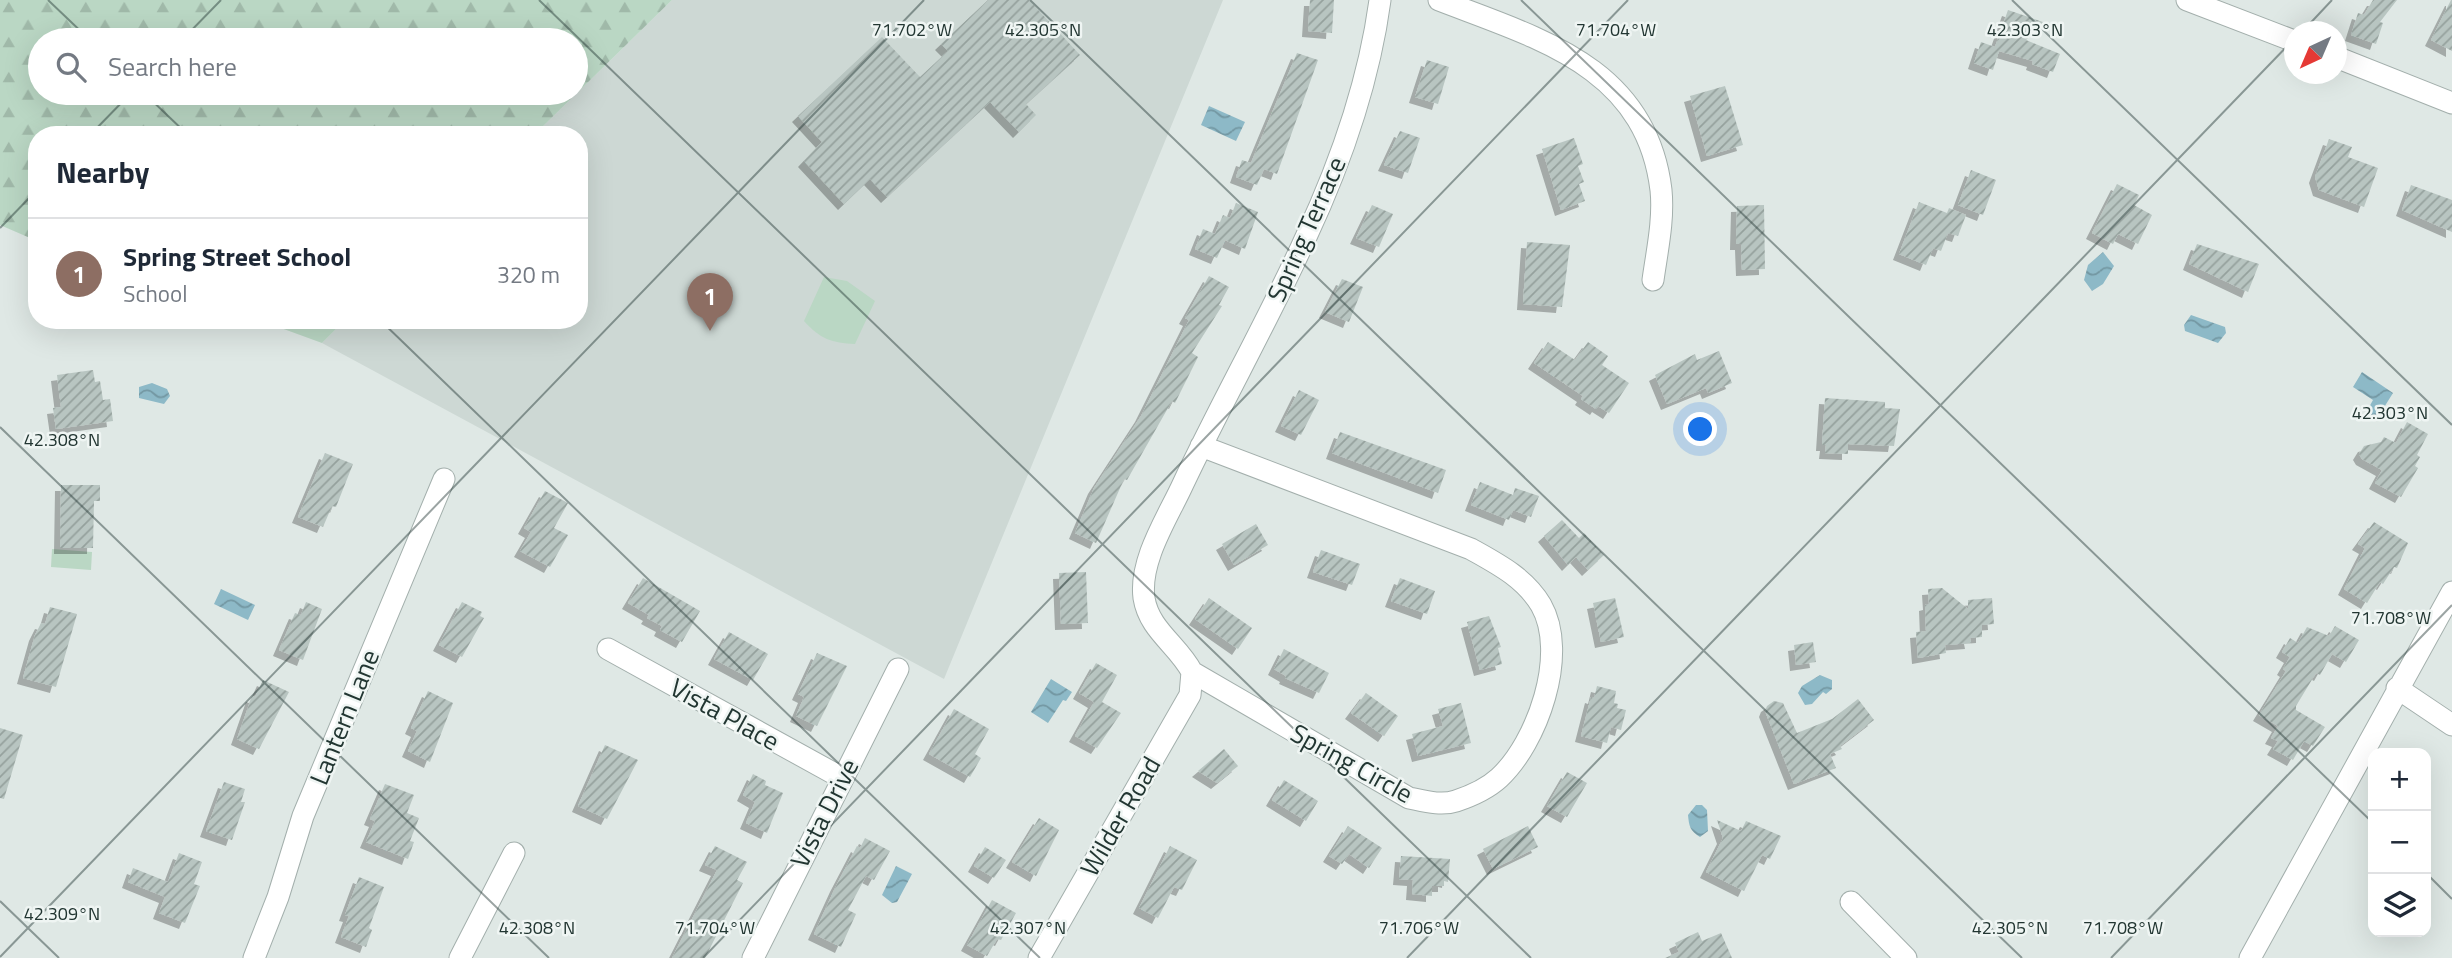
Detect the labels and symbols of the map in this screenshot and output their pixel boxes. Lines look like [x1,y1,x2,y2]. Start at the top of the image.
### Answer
text: 71.702°W [872,16,952,43]
text: 42.305°N [1005,16,1081,43]
text: 71.704°W [1576,16,1656,43]
text: 42.303°N [1987,16,2063,43]
north arrow [2284,21,2347,84]
street label: Spring Terrace [1257,150,1355,308]
pin: 1 [687,273,733,331]
text: 42.303°N [2352,399,2428,426]
your location [1683,412,1717,446]
text: 42.308°N [24,426,100,453]
text: 71.708°W [2351,604,2431,631]
street label: Lantern Lane [299,643,389,791]
street label: Vista Place [663,668,787,760]
street label: Spring Circle [1284,713,1420,813]
street label: Wilder Road [1070,749,1170,883]
street label: Vista Drive [780,752,868,874]
text: 42.309°N [24,900,100,927]
text: 42.308°N [499,914,575,941]
text: 71.704°W [675,914,755,941]
text: 42.307°N [990,914,1066,941]
text: 71.706°W [1379,914,1459,941]
text: 42.305°N [1972,914,2048,941]
text: 71.708°W [2083,914,2163,941]

